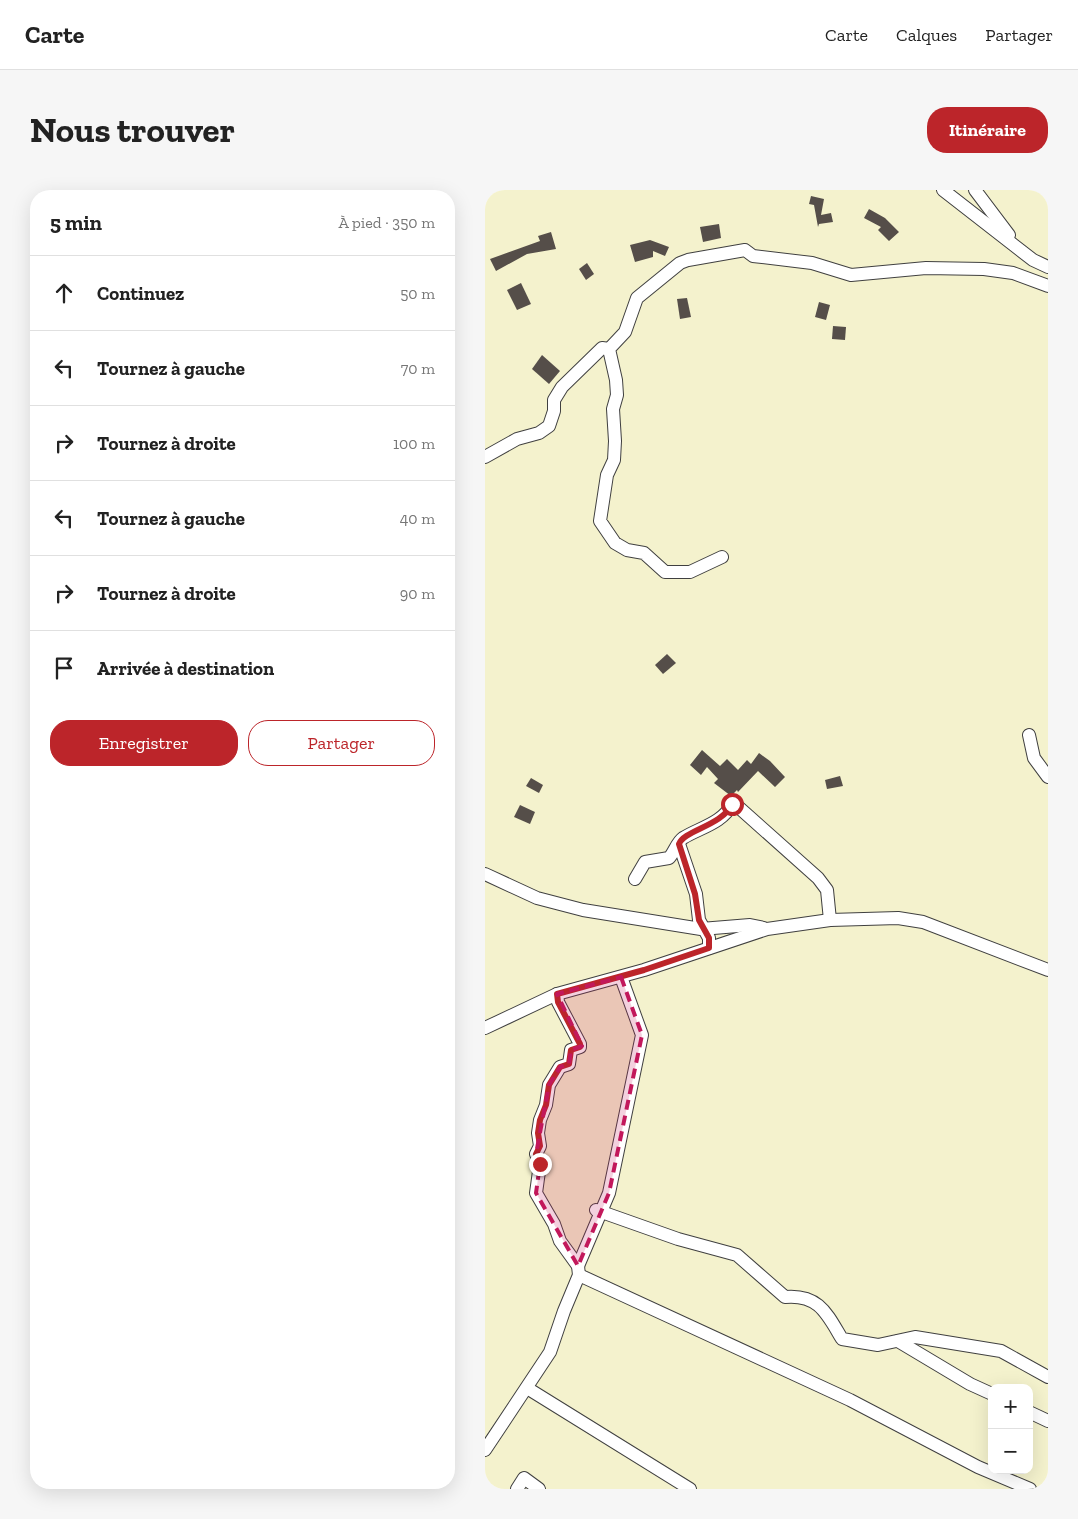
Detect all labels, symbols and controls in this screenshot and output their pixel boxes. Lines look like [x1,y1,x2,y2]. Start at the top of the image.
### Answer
text: Carte [25,20,84,49]
text: Carte [825,24,868,46]
text: Calques [896,24,957,46]
text: Partager [985,24,1053,46]
button: Itinéraire [927,107,1048,153]
text: Nous trouver [30,109,235,151]
text: 5 min [50,210,102,235]
text: À pied · 350 m [339,213,435,232]
icon: ahead [50,279,78,307]
text: Continuez [97,282,184,305]
text: 50 m [400,284,435,303]
icon: left [50,354,78,382]
text: Tournez à gauche [97,357,245,380]
text: 70 m [401,359,435,378]
icon: right [50,429,78,457]
text: Tournez à droite [97,432,236,455]
text: 100 m [393,434,435,453]
icon: left [50,504,78,532]
text: Tournez à gauche [97,507,245,530]
text: 40 m [400,509,435,528]
icon: right [50,579,78,607]
text: Tournez à droite [97,582,236,605]
text: 90 m [400,584,435,603]
icon: arrive [50,654,78,682]
text: Arrivée à destination [97,657,274,680]
button: Enregistrer [50,720,238,766]
button: Partager [248,720,435,766]
route start [721,793,744,816]
route end [529,1153,552,1176]
map controls [988,1384,1033,1474]
button: + [988,1384,1033,1429]
button: − [988,1429,1033,1474]

